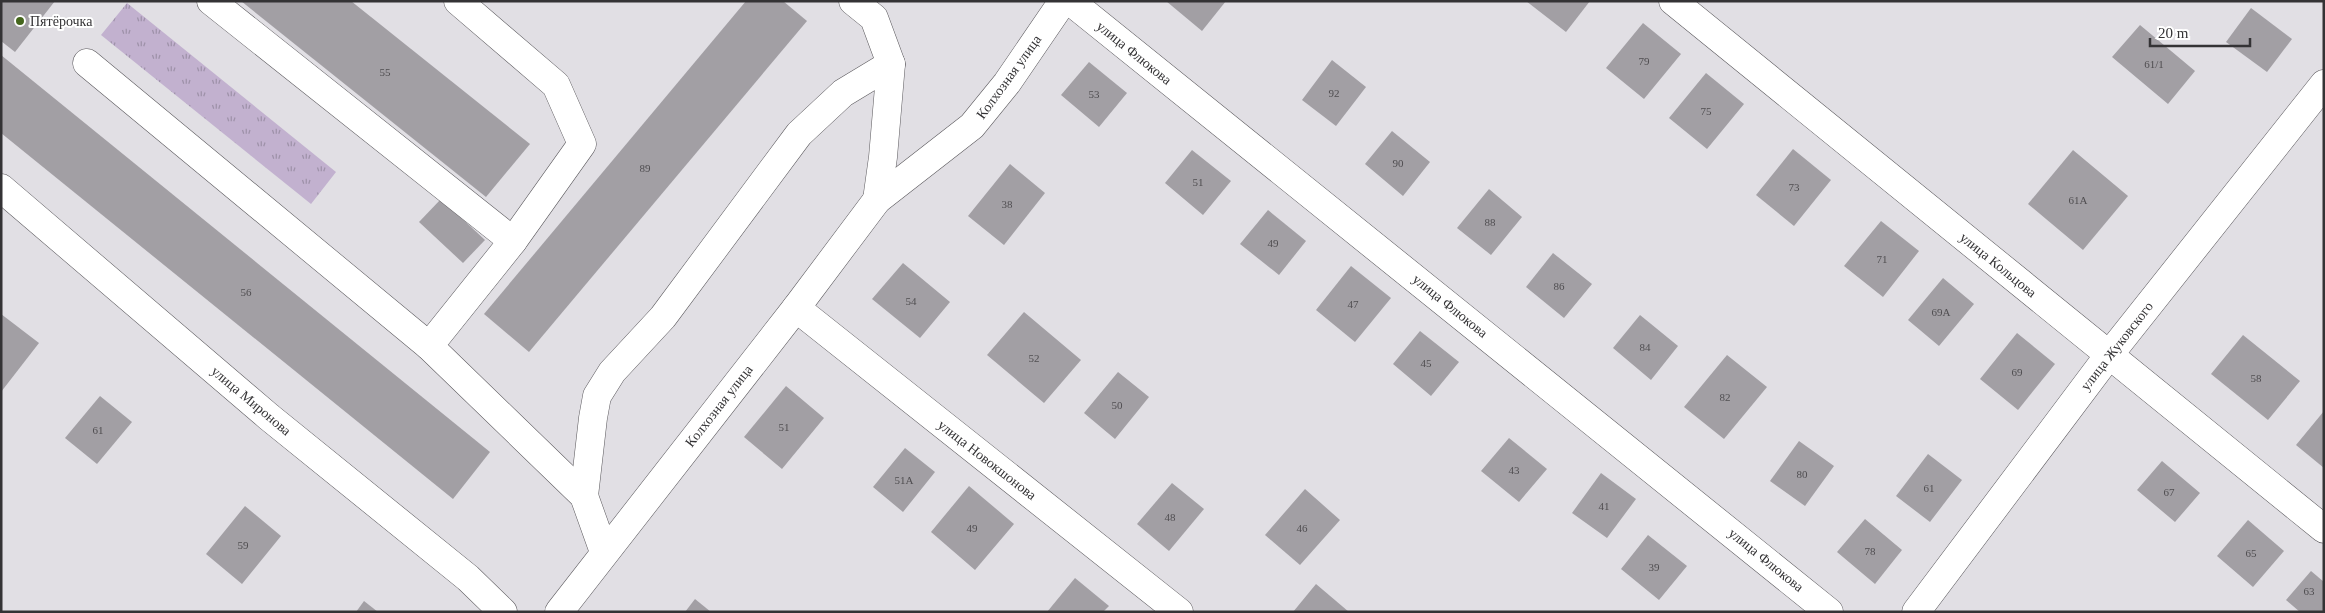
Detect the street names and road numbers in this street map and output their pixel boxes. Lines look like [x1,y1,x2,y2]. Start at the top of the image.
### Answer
street label: улица Флюкова [1094,18,1175,88]
street label: Колхозная улица [974,32,1045,122]
street label: улица Кольцова [1957,230,2040,301]
street label: улица Флюкова [1410,271,1491,341]
street label: улица Жуковского [2078,299,2156,393]
street label: Колхозная улица [682,361,756,450]
street label: улица Миронова [208,363,294,439]
street label: улица Новокшонова [935,417,1040,503]
street label: улица Флюкова [1726,525,1807,595]

